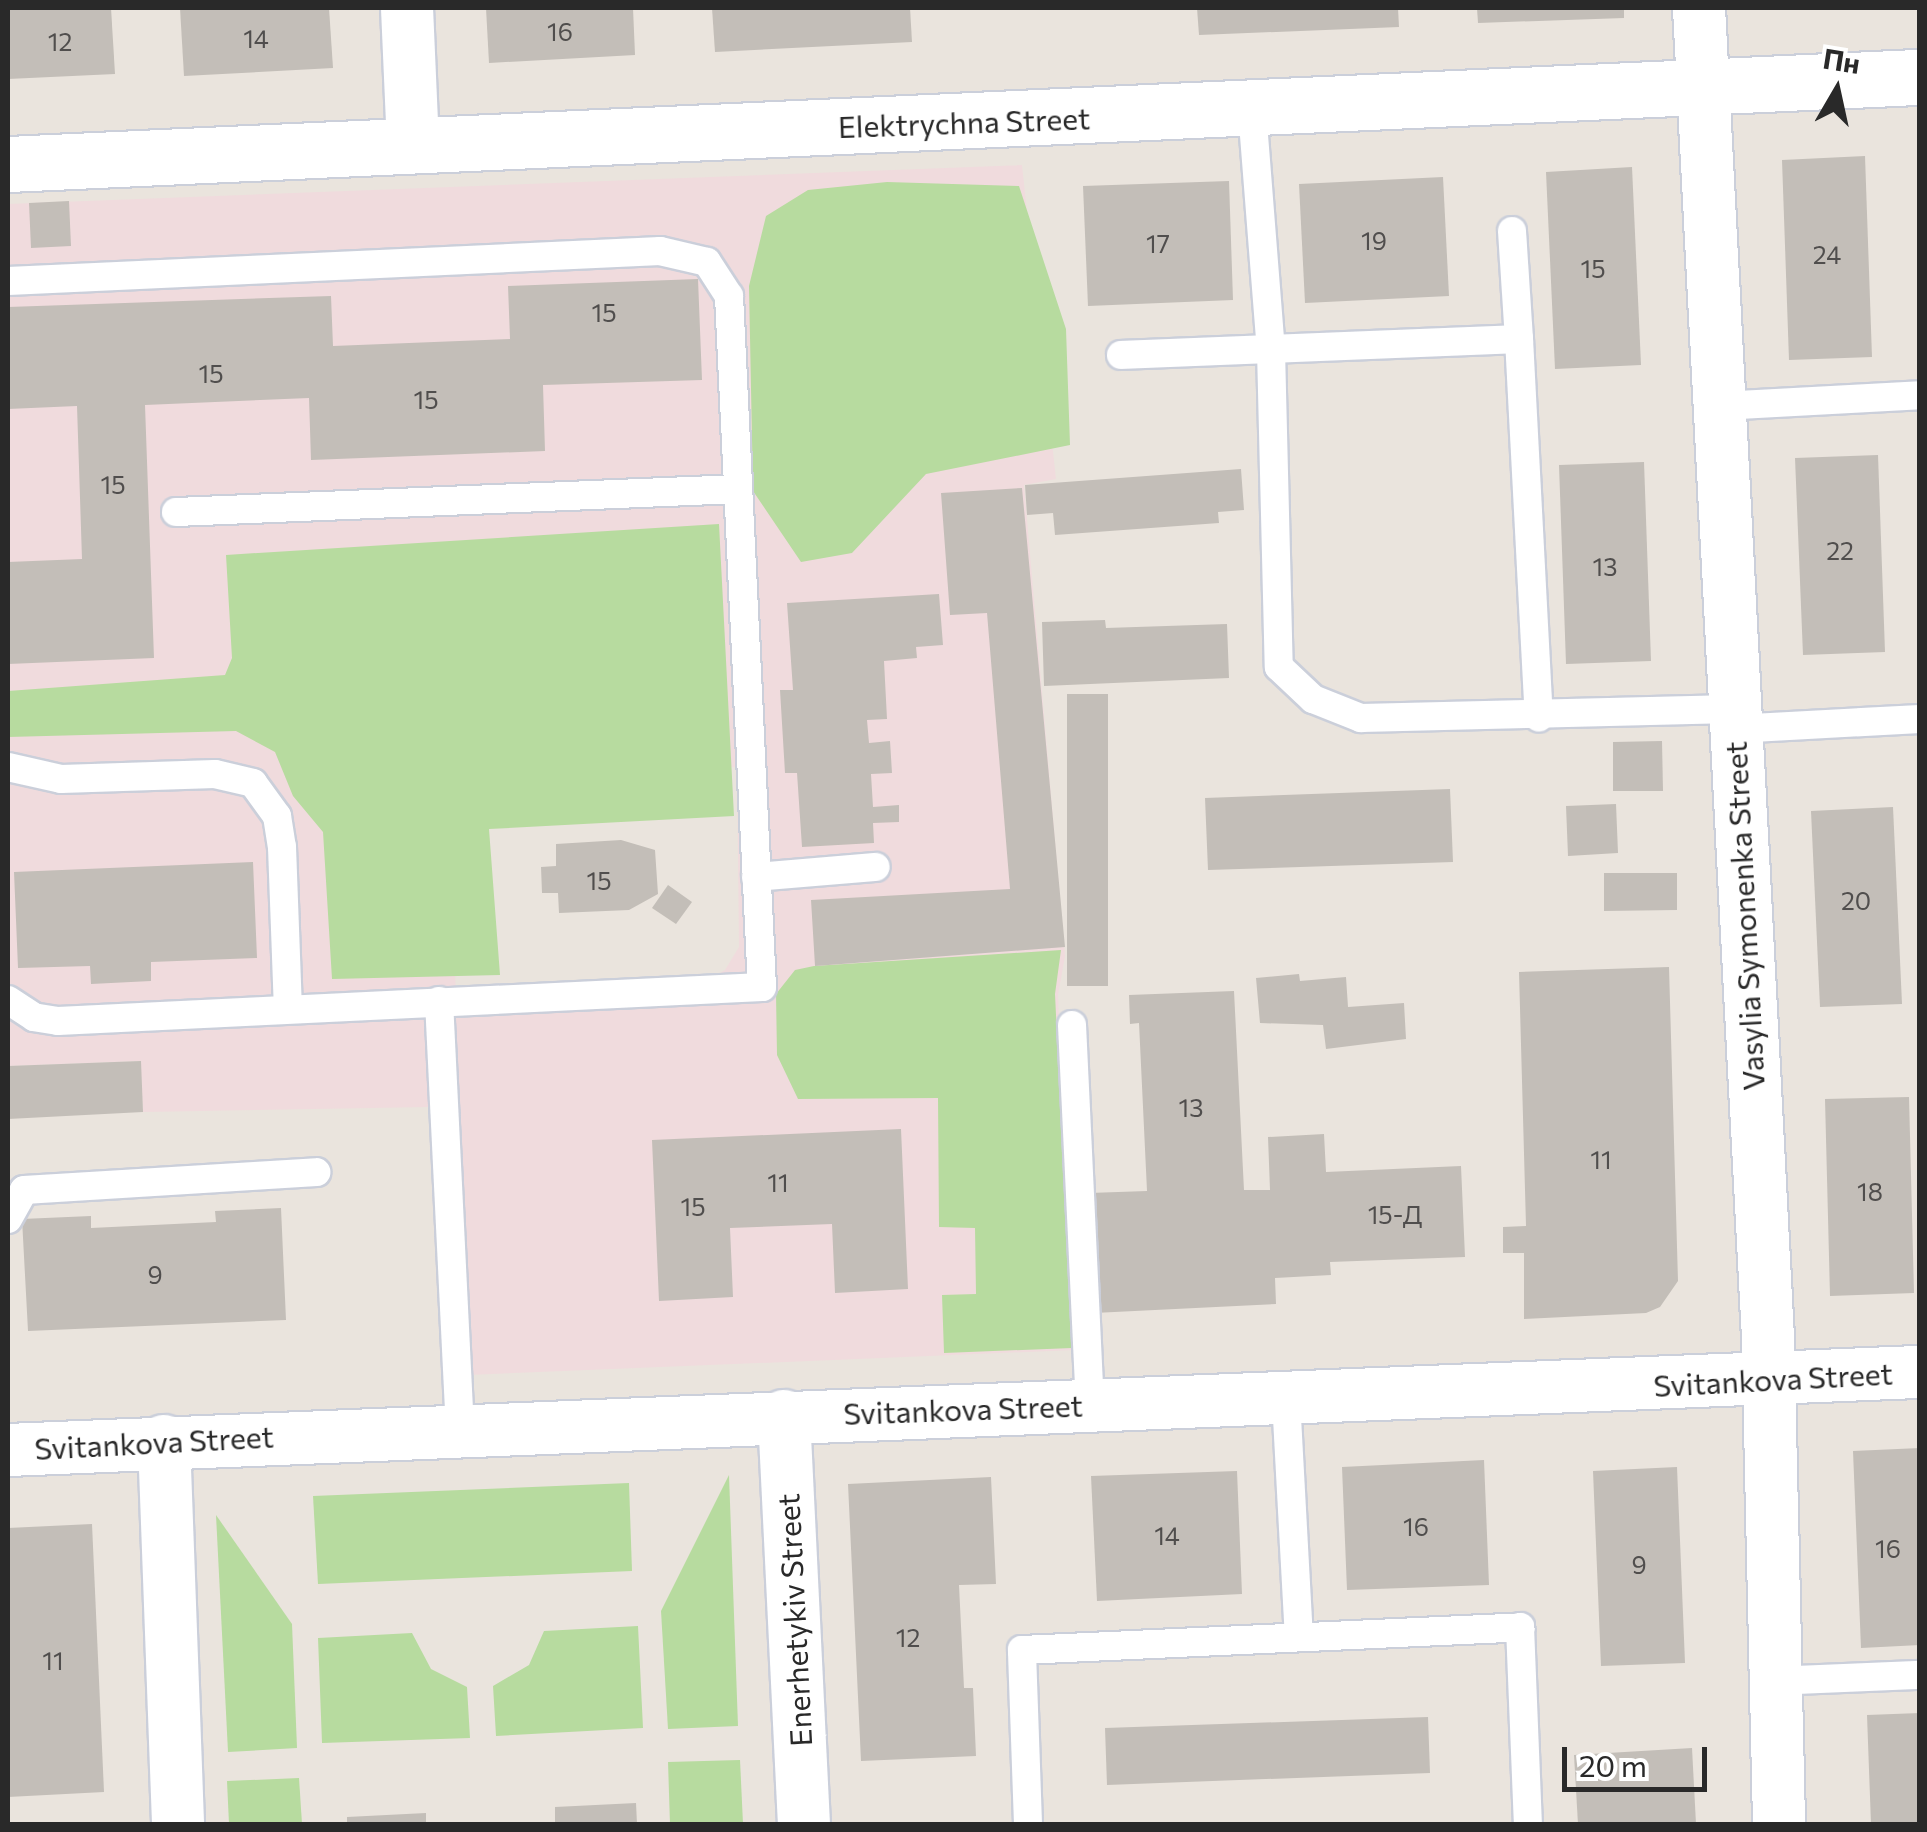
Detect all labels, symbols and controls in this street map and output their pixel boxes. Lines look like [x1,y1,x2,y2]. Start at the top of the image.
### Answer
house number: 16 [547,16,573,46]
house number: 14 [243,23,269,53]
house number: 12 [48,26,72,56]
north arrow [1787,40,1887,140]
text: Пн [1821,41,1863,80]
street label: Elektrychna Street [837,100,1091,144]
house number: 19 [1361,225,1387,255]
house number: 17 [1146,228,1170,258]
house number: 24 [1813,239,1841,269]
house number: 15 [1580,253,1606,283]
house number: 15 [591,297,617,327]
house number: 15 [198,358,224,388]
house number: 15 [413,384,439,414]
house number: 15 [100,469,126,499]
house number: 22 [1826,535,1854,565]
house number: 13 [1593,551,1617,581]
street label: Vasylia Symonenka Street [1717,741,1771,1091]
house number: 15 [586,865,612,895]
house number: 20 [1841,885,1871,915]
house number: 13 [1179,1092,1203,1122]
house number: 11 [1590,1144,1612,1174]
house number: 11 [767,1167,789,1197]
house number: 18 [1857,1176,1883,1206]
house number: 15 [680,1191,706,1221]
house number: 15-Д [1368,1199,1422,1229]
house number: 9 [147,1259,163,1289]
street label: Svitankova Street [1652,1355,1894,1403]
street label: Svitankova Street [843,1387,1083,1431]
street label: Svitankova Street [33,1418,275,1466]
street label: Enerhetykiv Street [769,1493,819,1747]
house number: 16 [1403,1511,1429,1541]
house number: 14 [1154,1520,1180,1550]
house number: 16 [1875,1533,1901,1563]
house number: 9 [1631,1549,1647,1579]
house number: 12 [896,1622,920,1652]
house number: 11 [42,1645,64,1675]
scale bar [1567,1727,1712,1789]
text: 20 m [1579,1746,1647,1783]

